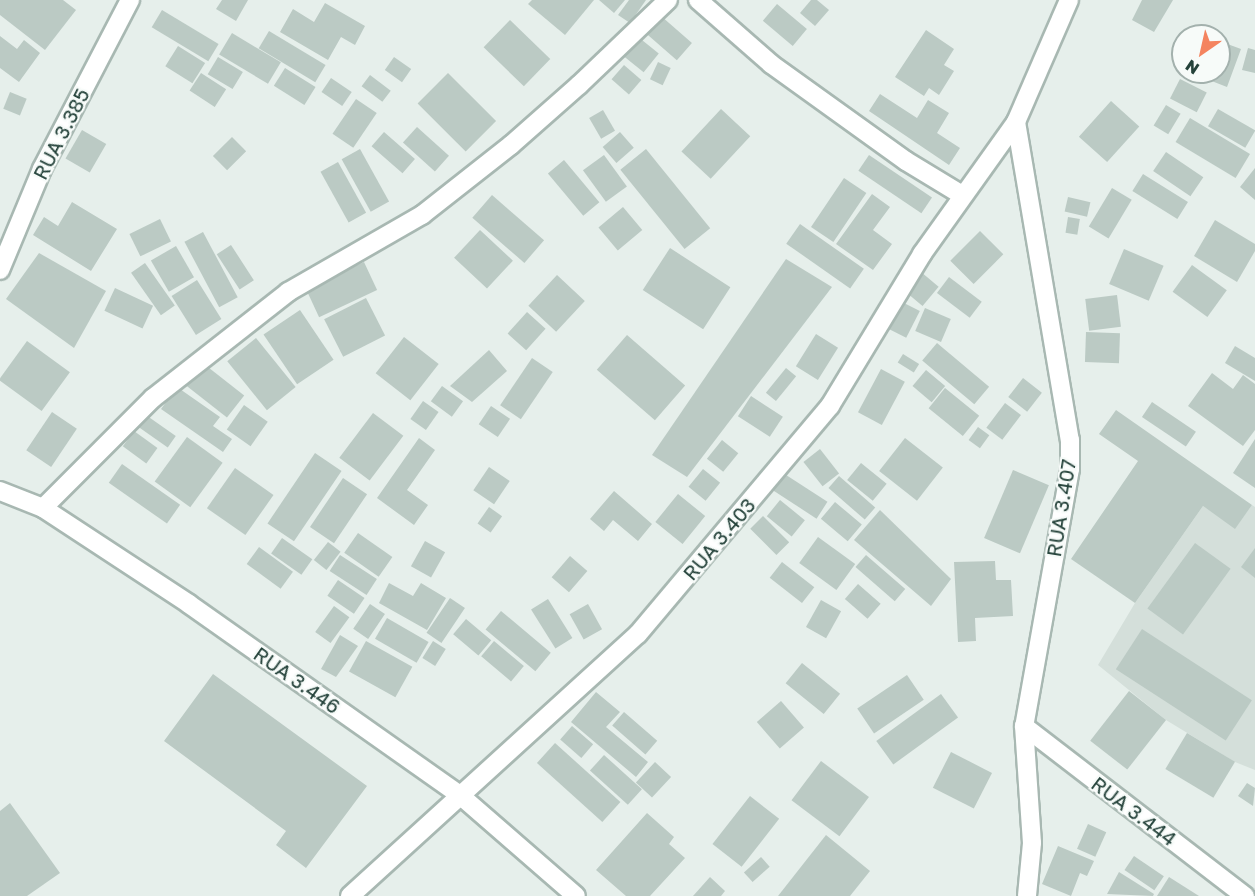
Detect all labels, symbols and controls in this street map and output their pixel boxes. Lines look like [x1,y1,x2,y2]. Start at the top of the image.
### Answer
north arrow [1171,24,1231,84]
text: N [1181,56,1203,79]
street label: RUA 3.385 [28,84,94,184]
street label: RUA 3.407 [1041,457,1081,559]
street label: RUA 3.403 [678,493,760,585]
street label: RUA 3.446 [249,641,345,719]
street label: RUA 3.444 [1087,771,1181,851]

